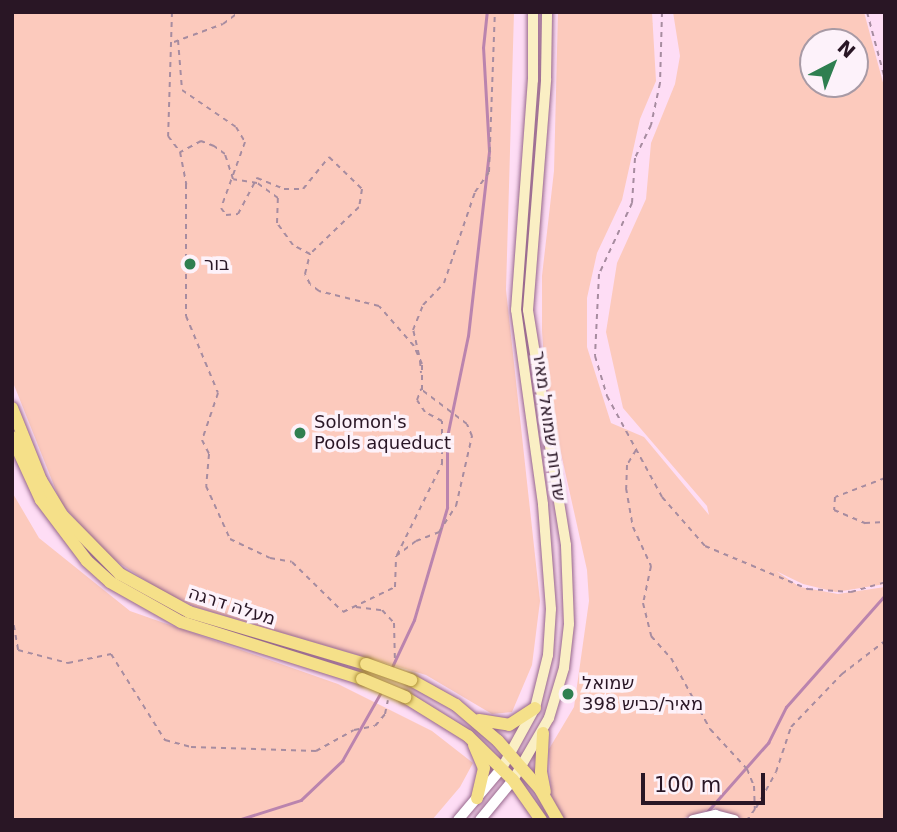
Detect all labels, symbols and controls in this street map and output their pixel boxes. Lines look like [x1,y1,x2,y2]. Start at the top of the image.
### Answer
north arrow [799,28,869,98]
text: N [833,35,860,62]
place label: בור [204,253,229,275]
marker: בור [182,256,198,272]
street label: שדרות שמואל מאיר [528,349,570,503]
place label: Solomon's Pools aqueduct [314,412,451,454]
marker: Solomon's Pools aqueduct [292,425,308,441]
street label: מעלה דרגה [186,582,278,630]
place label: שמואל מאיר/כביש 398 [582,673,703,716]
marker: שמואל מאיר/כביש 398 [560,686,576,702]
scale bar [645,758,769,802]
text: 100 m [654,773,721,797]

